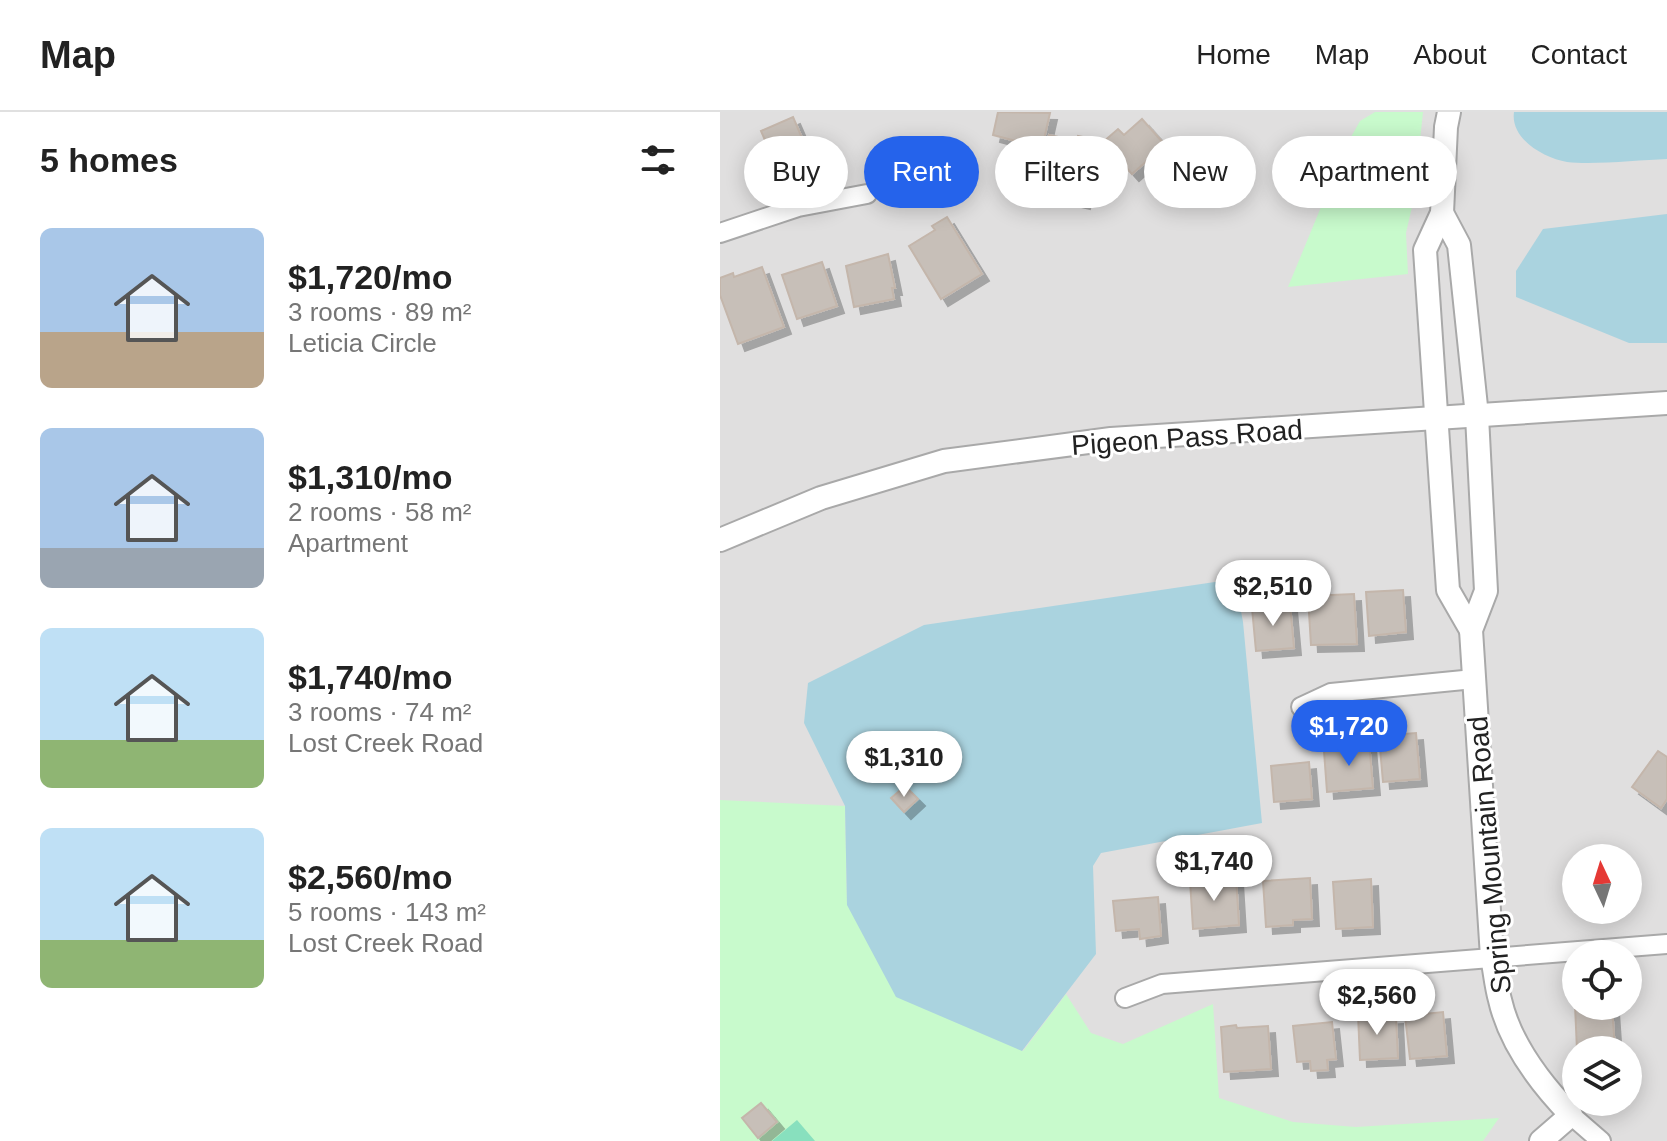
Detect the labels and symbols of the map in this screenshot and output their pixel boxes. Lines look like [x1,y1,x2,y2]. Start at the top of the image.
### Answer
street label: Pigeon Pass Road [1070,414,1304,461]
pin: $2,510 [1208,560,1338,628]
pin: $1,720 [1284,700,1414,768]
street label: Spring Mountain Road [1462,715,1517,995]
pin: $1,310 [839,731,969,799]
pin: $1,740 [1149,835,1279,903]
north arrow [1562,844,1642,924]
pin: $2,560 [1312,969,1442,1037]

